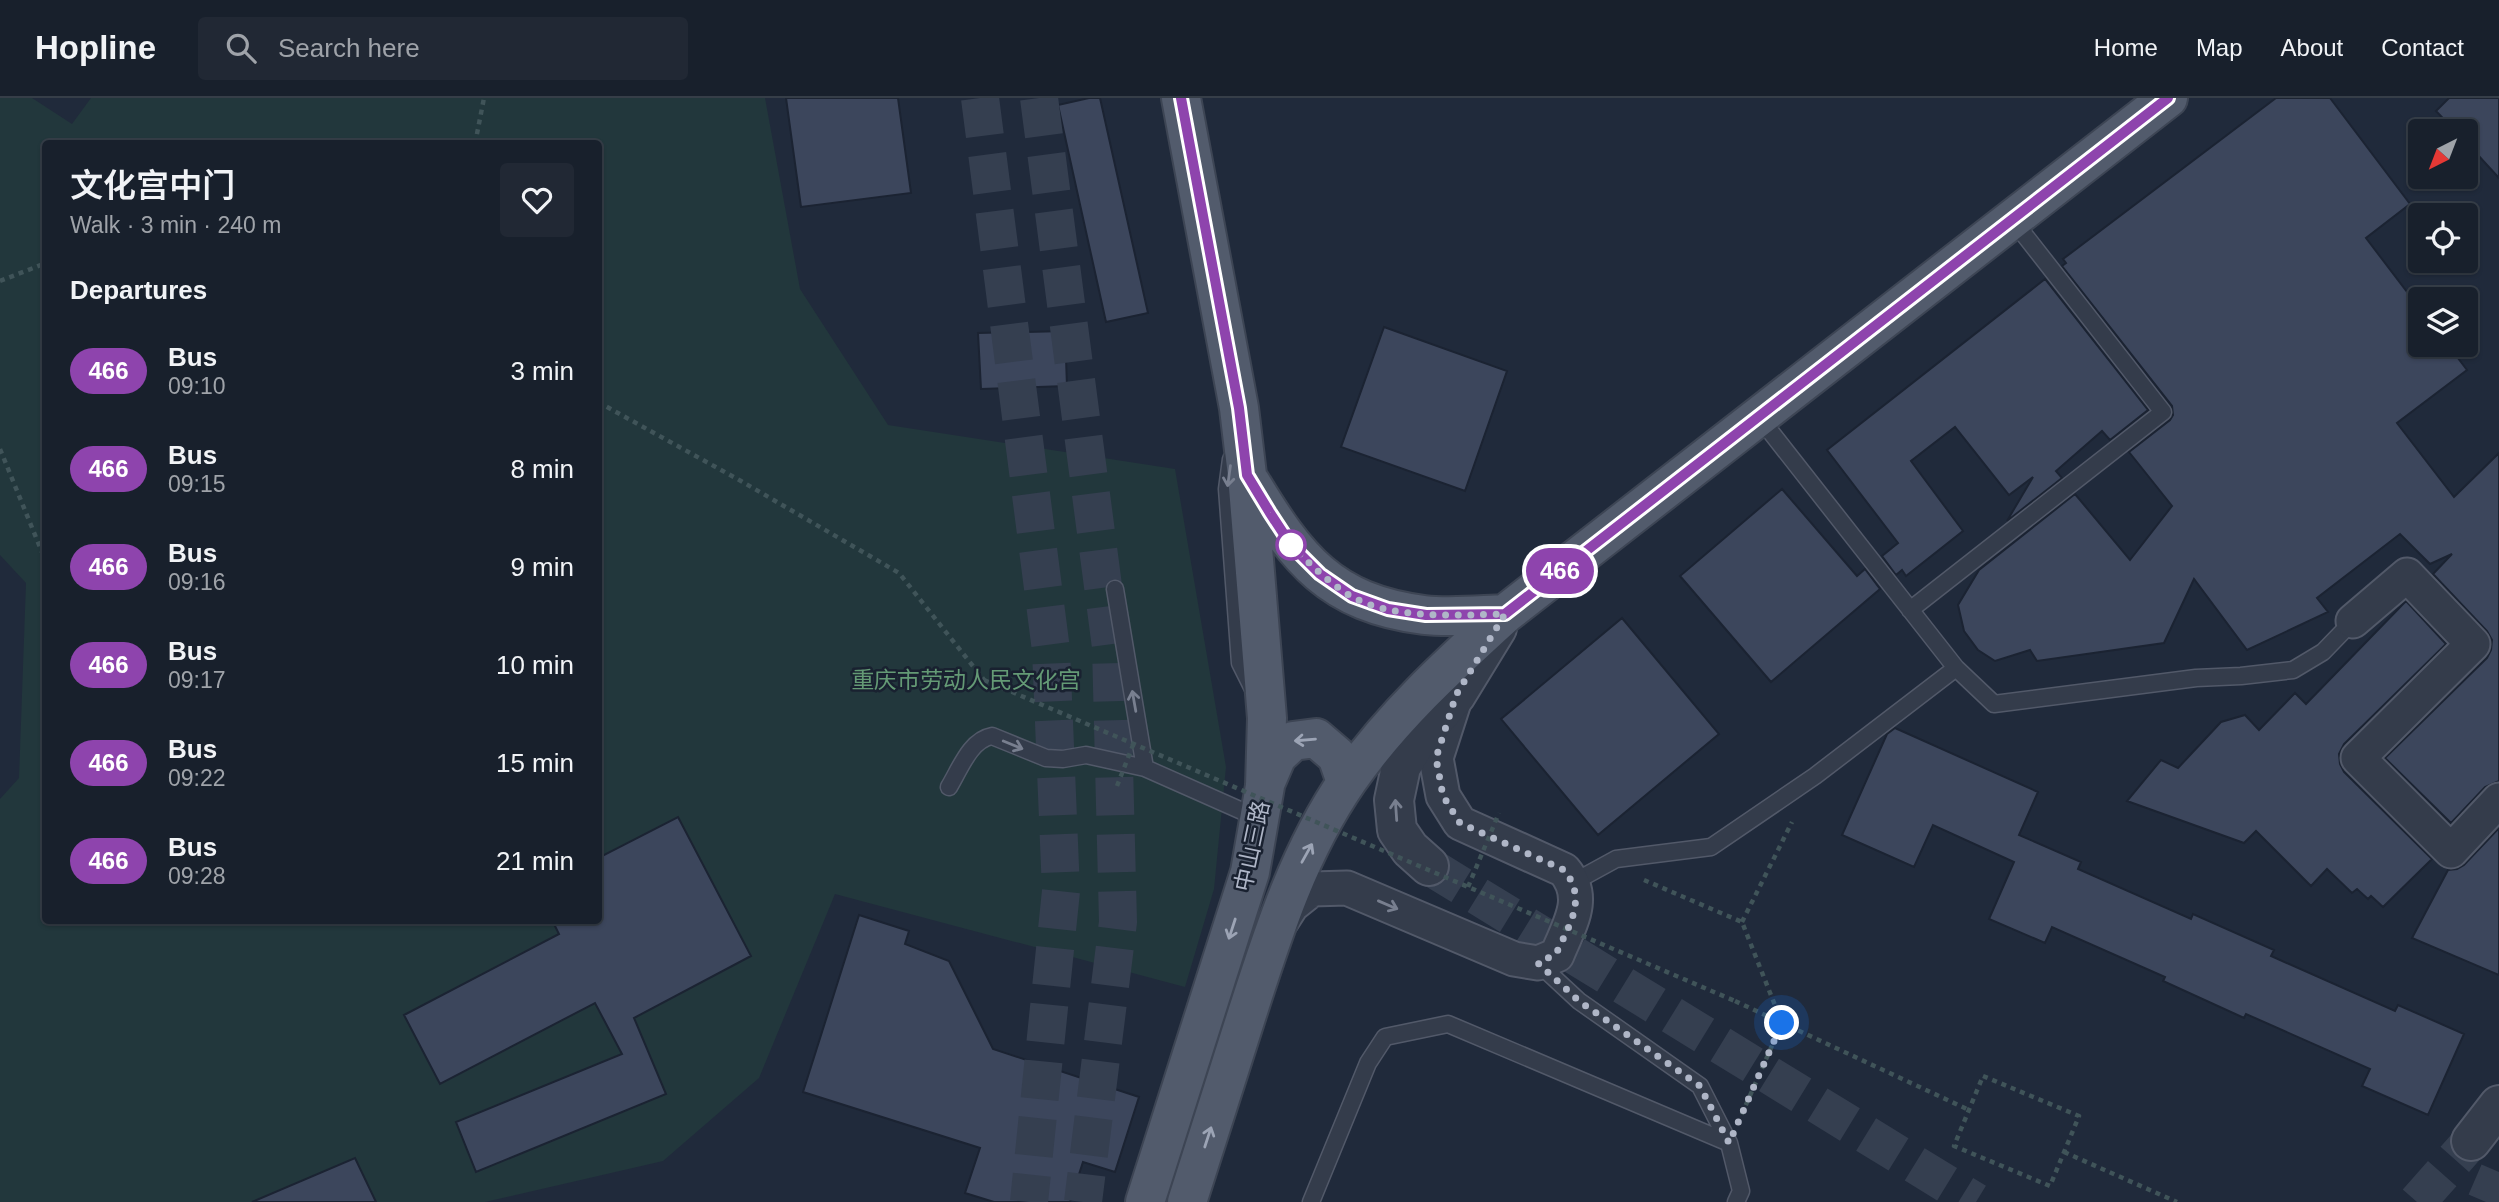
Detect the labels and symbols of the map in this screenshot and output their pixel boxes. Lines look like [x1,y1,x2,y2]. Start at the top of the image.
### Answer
north arrow [2408,119,2478,189]
one-way arrow [1222,464,1235,487]
unlabelled marker [1276,530,1306,560]
line badge: 466 [1520,548,1600,594]
park label: 重庆市劳动人民文化宫 [851,667,1081,693]
one-way arrow [1127,690,1140,713]
one-way arrow [1294,734,1317,747]
one-way arrow [1002,739,1024,752]
street label: 中山三路 [1230,798,1274,894]
one-way arrow [1389,799,1402,822]
one-way arrow [1300,843,1314,863]
one-way arrow [1377,900,1398,913]
one-way arrow [1224,918,1237,940]
your location [1764,1005,1799,1040]
one-way arrow [1202,1126,1215,1148]

